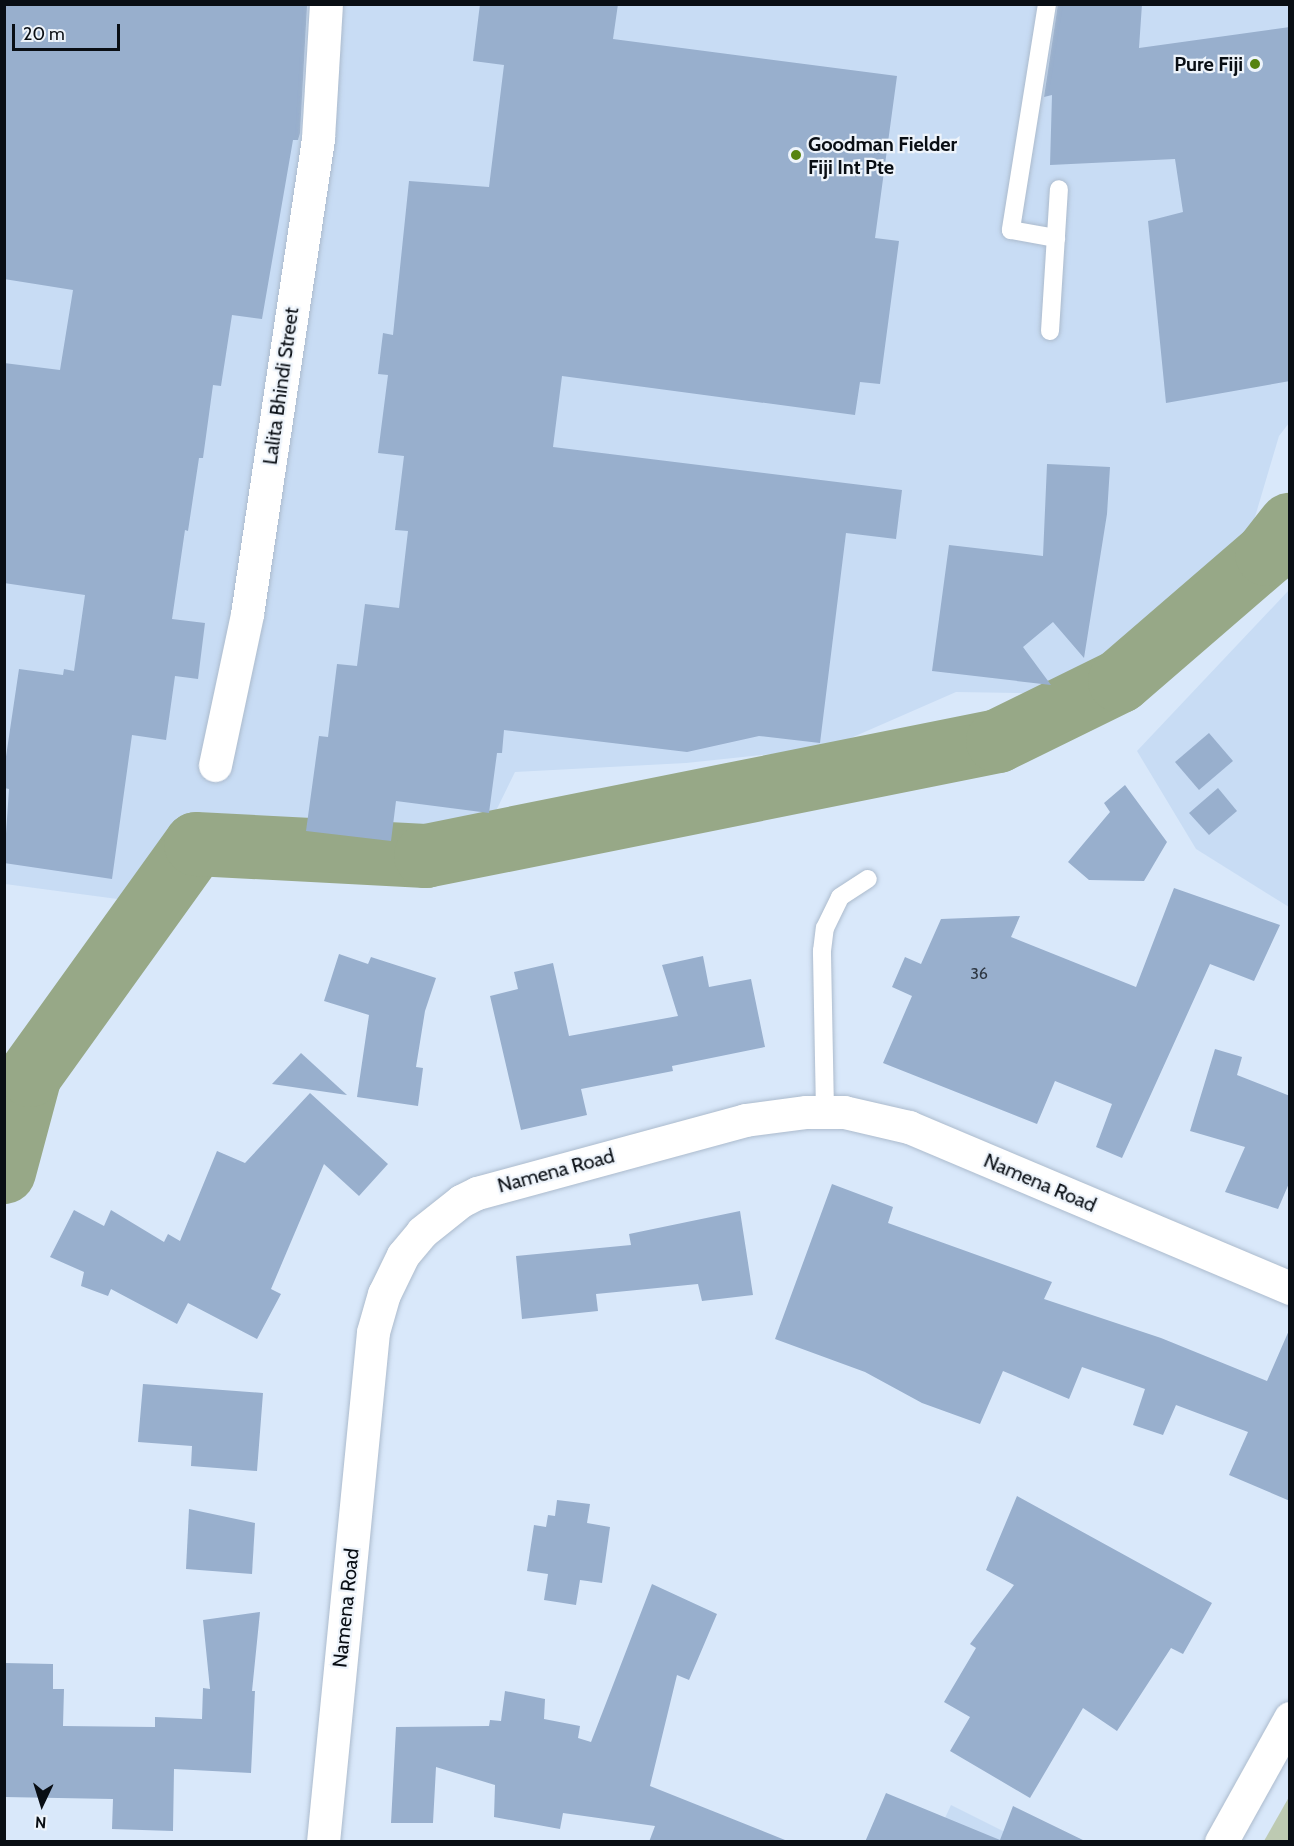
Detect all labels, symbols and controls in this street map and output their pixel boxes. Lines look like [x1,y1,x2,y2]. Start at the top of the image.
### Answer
scale bar [15,12,123,50]
text: 20 m [23,23,65,45]
place label: Pure Fiji [1174,52,1243,76]
marker: Pure Fiji [1248,57,1262,71]
place label: Goodman Fielder Fiji Int Pte [808,132,957,179]
marker: Goodman Fielder Fiji Int Pte [789,148,803,162]
street label: Lalita Bhindi Street [258,306,304,466]
house number: 36 [970,964,988,984]
street label: Namena Road [495,1144,617,1198]
street label: Namena Road [980,1149,1100,1217]
street label: Namena Road [328,1547,364,1669]
north arrow [12,1774,72,1834]
text: N [34,1813,47,1832]

